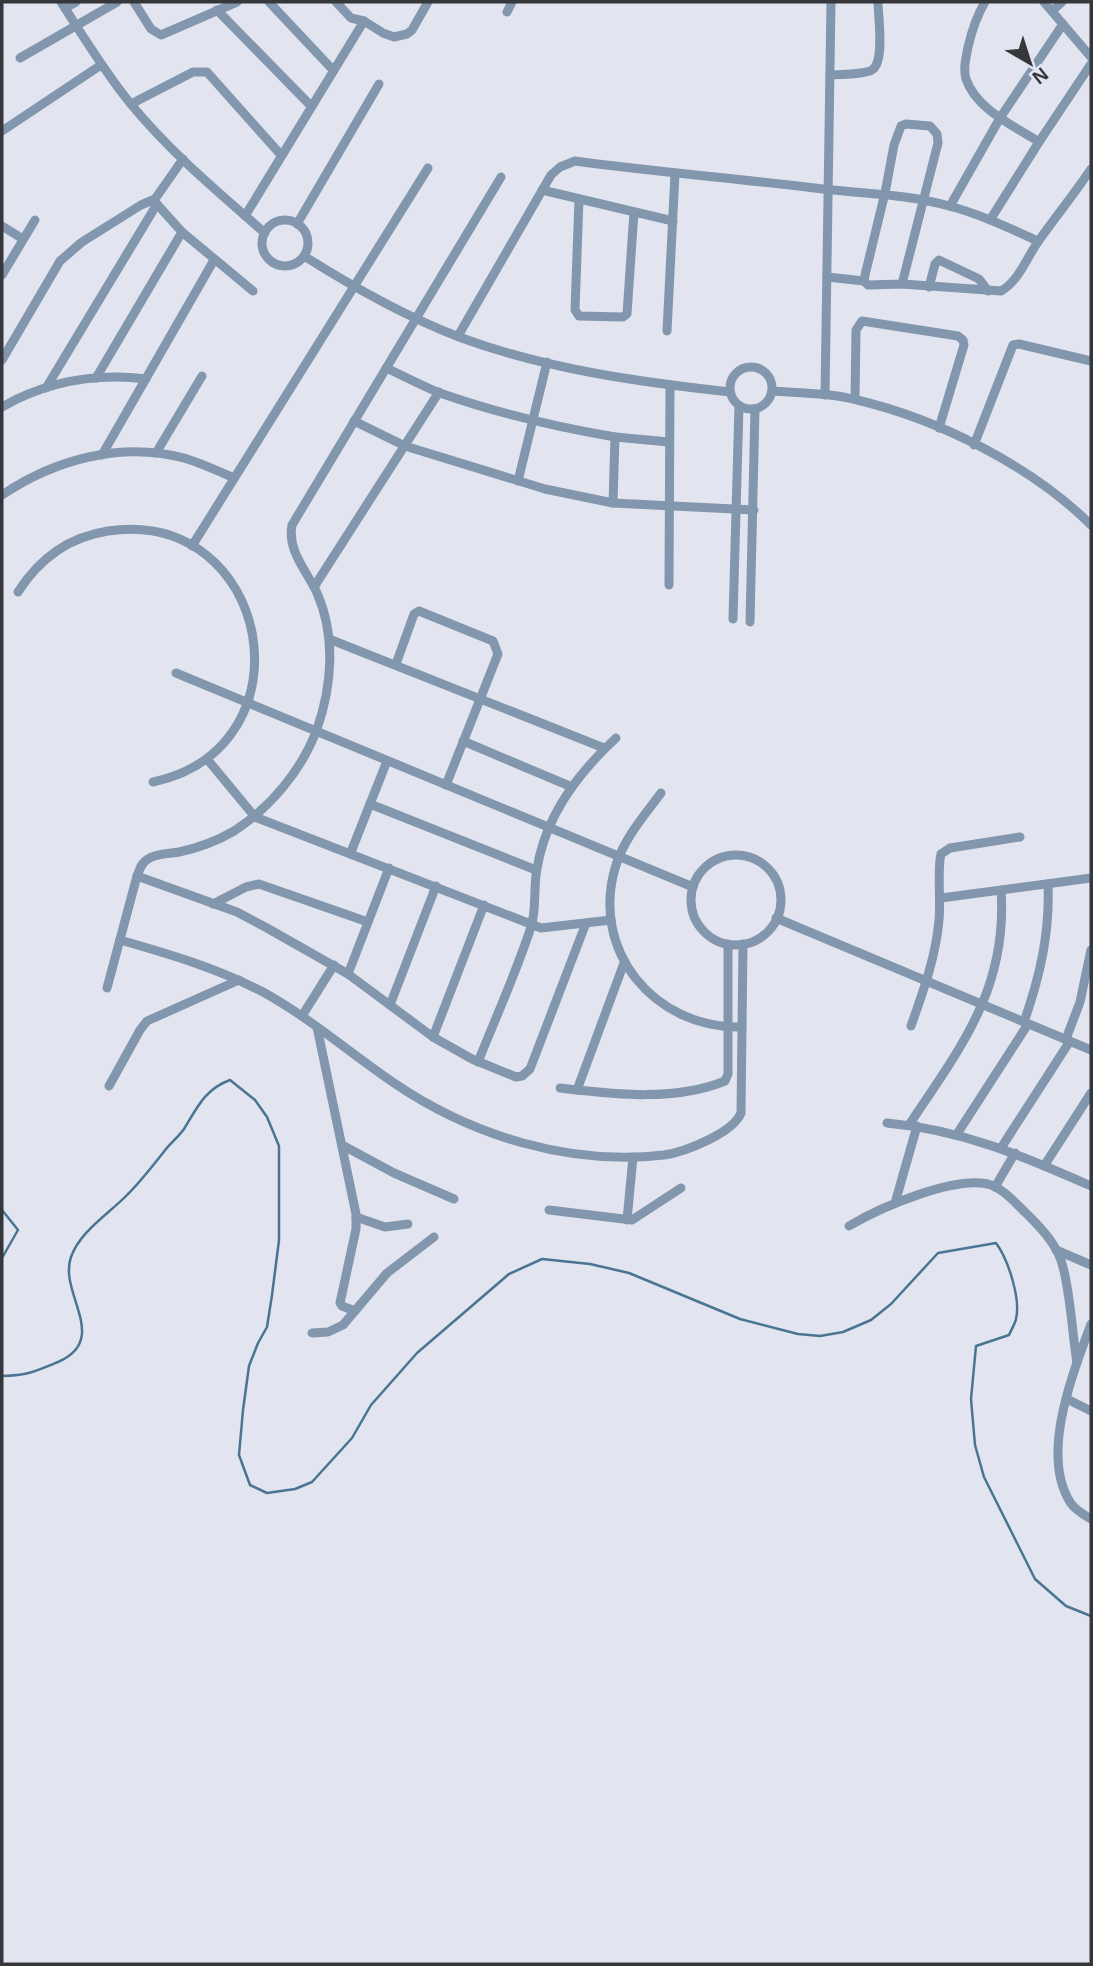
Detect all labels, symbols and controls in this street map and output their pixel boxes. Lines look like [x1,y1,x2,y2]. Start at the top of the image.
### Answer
north arrow [995,28,1065,98]
text: N [1028,63,1052,88]

